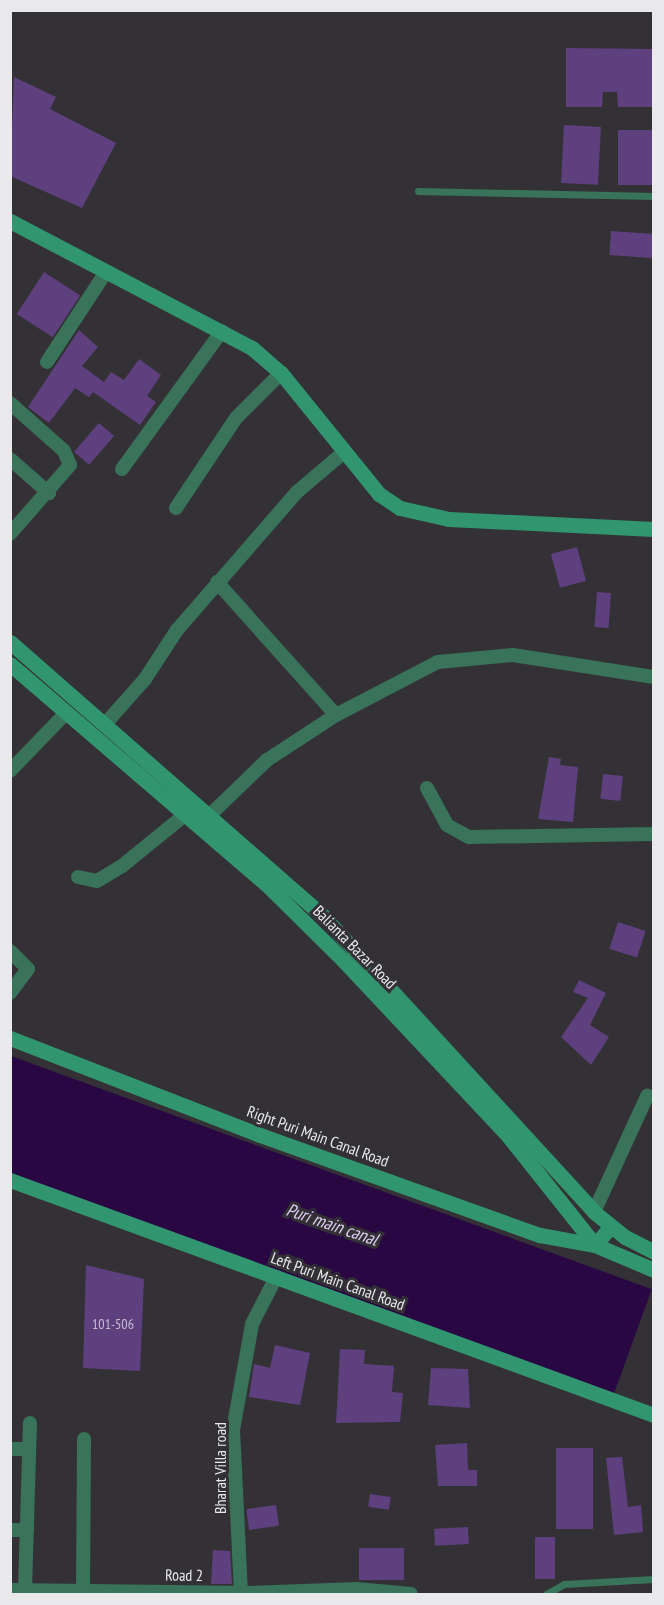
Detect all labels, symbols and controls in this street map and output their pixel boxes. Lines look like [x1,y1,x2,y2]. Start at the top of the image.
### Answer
street label: Balianta Bazar Road [309,901,401,993]
street label: Right Puri Main Canal Road [244,1101,392,1171]
water label: Puri main canal [283,1199,381,1251]
street label: Left Puri Main Canal Road [268,1248,408,1314]
house number: 101-506 [92,1316,134,1332]
street label: Bharat Villa road [210,1422,230,1514]
street label: Road 2 [165,1565,203,1585]

